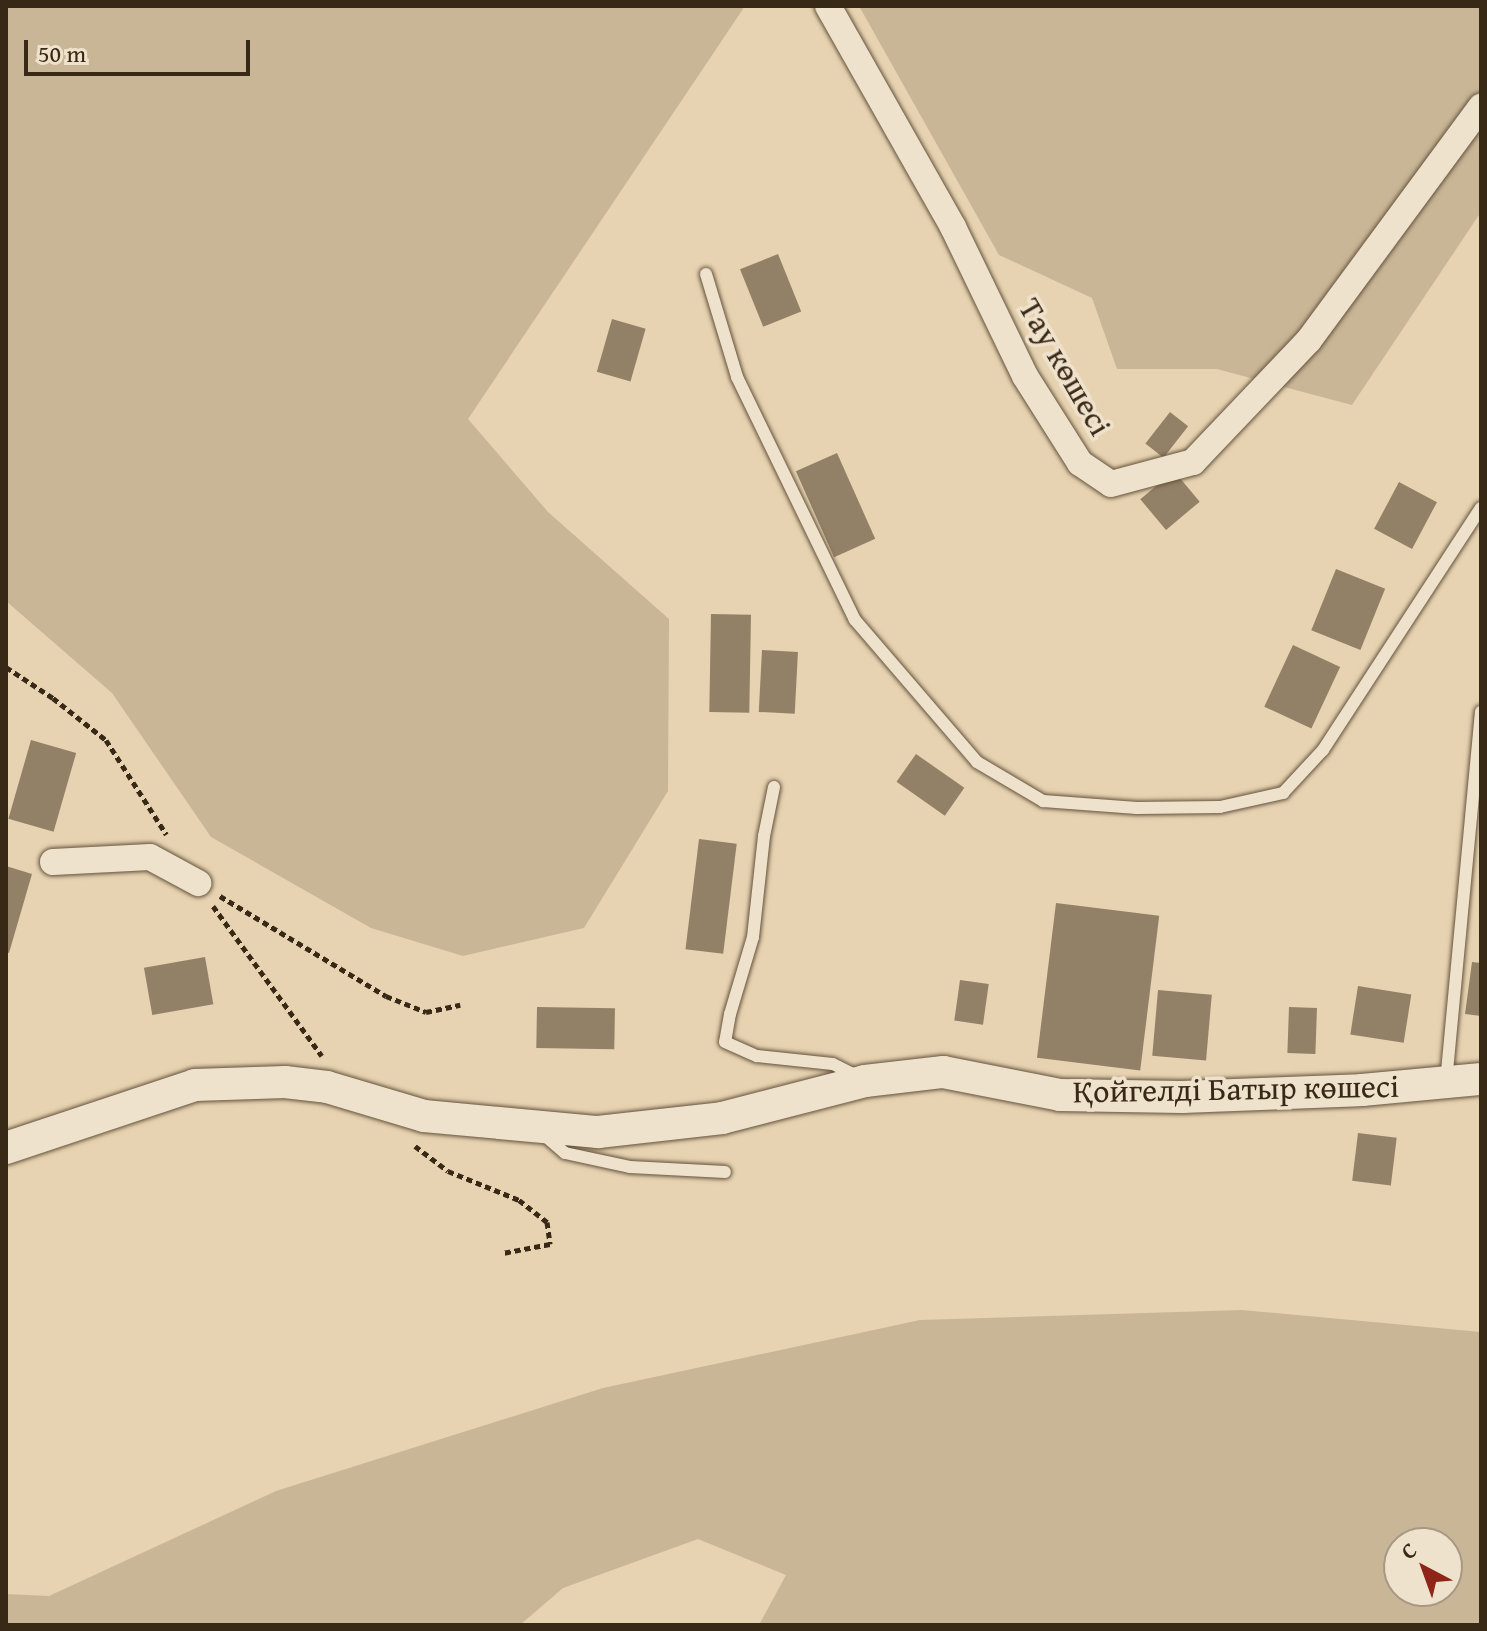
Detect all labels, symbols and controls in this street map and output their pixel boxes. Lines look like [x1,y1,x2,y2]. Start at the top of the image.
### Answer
scale bar [28,24,254,74]
text: 50 m [38,36,86,71]
street label: Тау көшесі [1010,292,1120,442]
street label: Қойгелді Батыр көшесі [1073,1067,1399,1111]
north arrow [1383,1527,1463,1607]
text: С [1393,1534,1424,1567]

